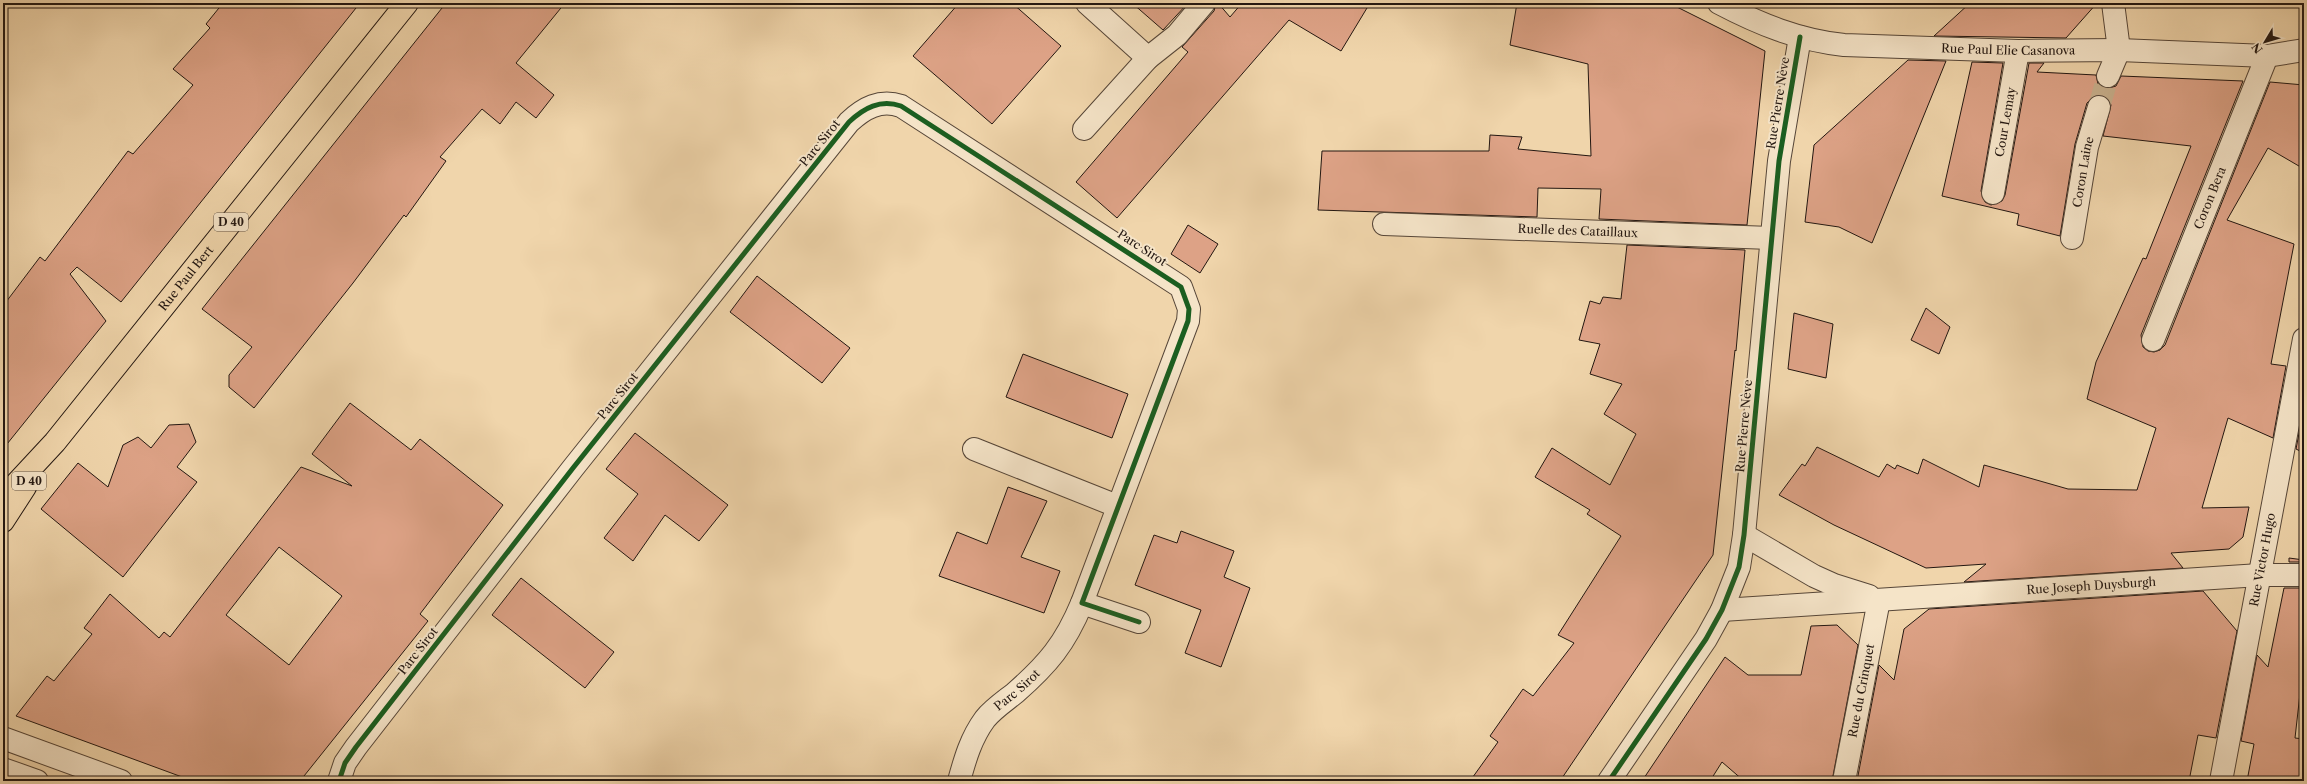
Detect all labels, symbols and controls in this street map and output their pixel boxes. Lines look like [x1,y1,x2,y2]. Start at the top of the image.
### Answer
north arrow [2245,22,2285,62]
street label: Rue Paul Elie Casanova [1941,40,2076,58]
text: N [2248,40,2266,56]
street label: Rue Pierre Nève [1763,55,1792,150]
street label: Cour Lemay [1991,86,2019,158]
street label: Parc Sirot [796,116,843,169]
street label: Coron Laine [2069,134,2097,208]
street label: Coron Bera [2190,164,2229,231]
road number: D 40 [214,213,248,231]
street label: Ruelle des Cataillaux [1518,221,1638,240]
street label: Parc Sirot [1115,226,1170,269]
street label: Rue Paul Bert [155,242,217,314]
street label: Parc Sirot [594,369,641,422]
street label: Rue Pierre Nève [1732,379,1755,473]
road number: D 40 [12,472,46,490]
street label: Rue Victor Hugo [2246,512,2278,608]
street label: Rue Joseph Duysburgh [2026,574,2157,597]
street label: Parc Sirot [395,623,441,677]
street label: Rue du Crinquet [1845,642,1878,739]
street label: Parc Sirot [991,665,1044,713]

